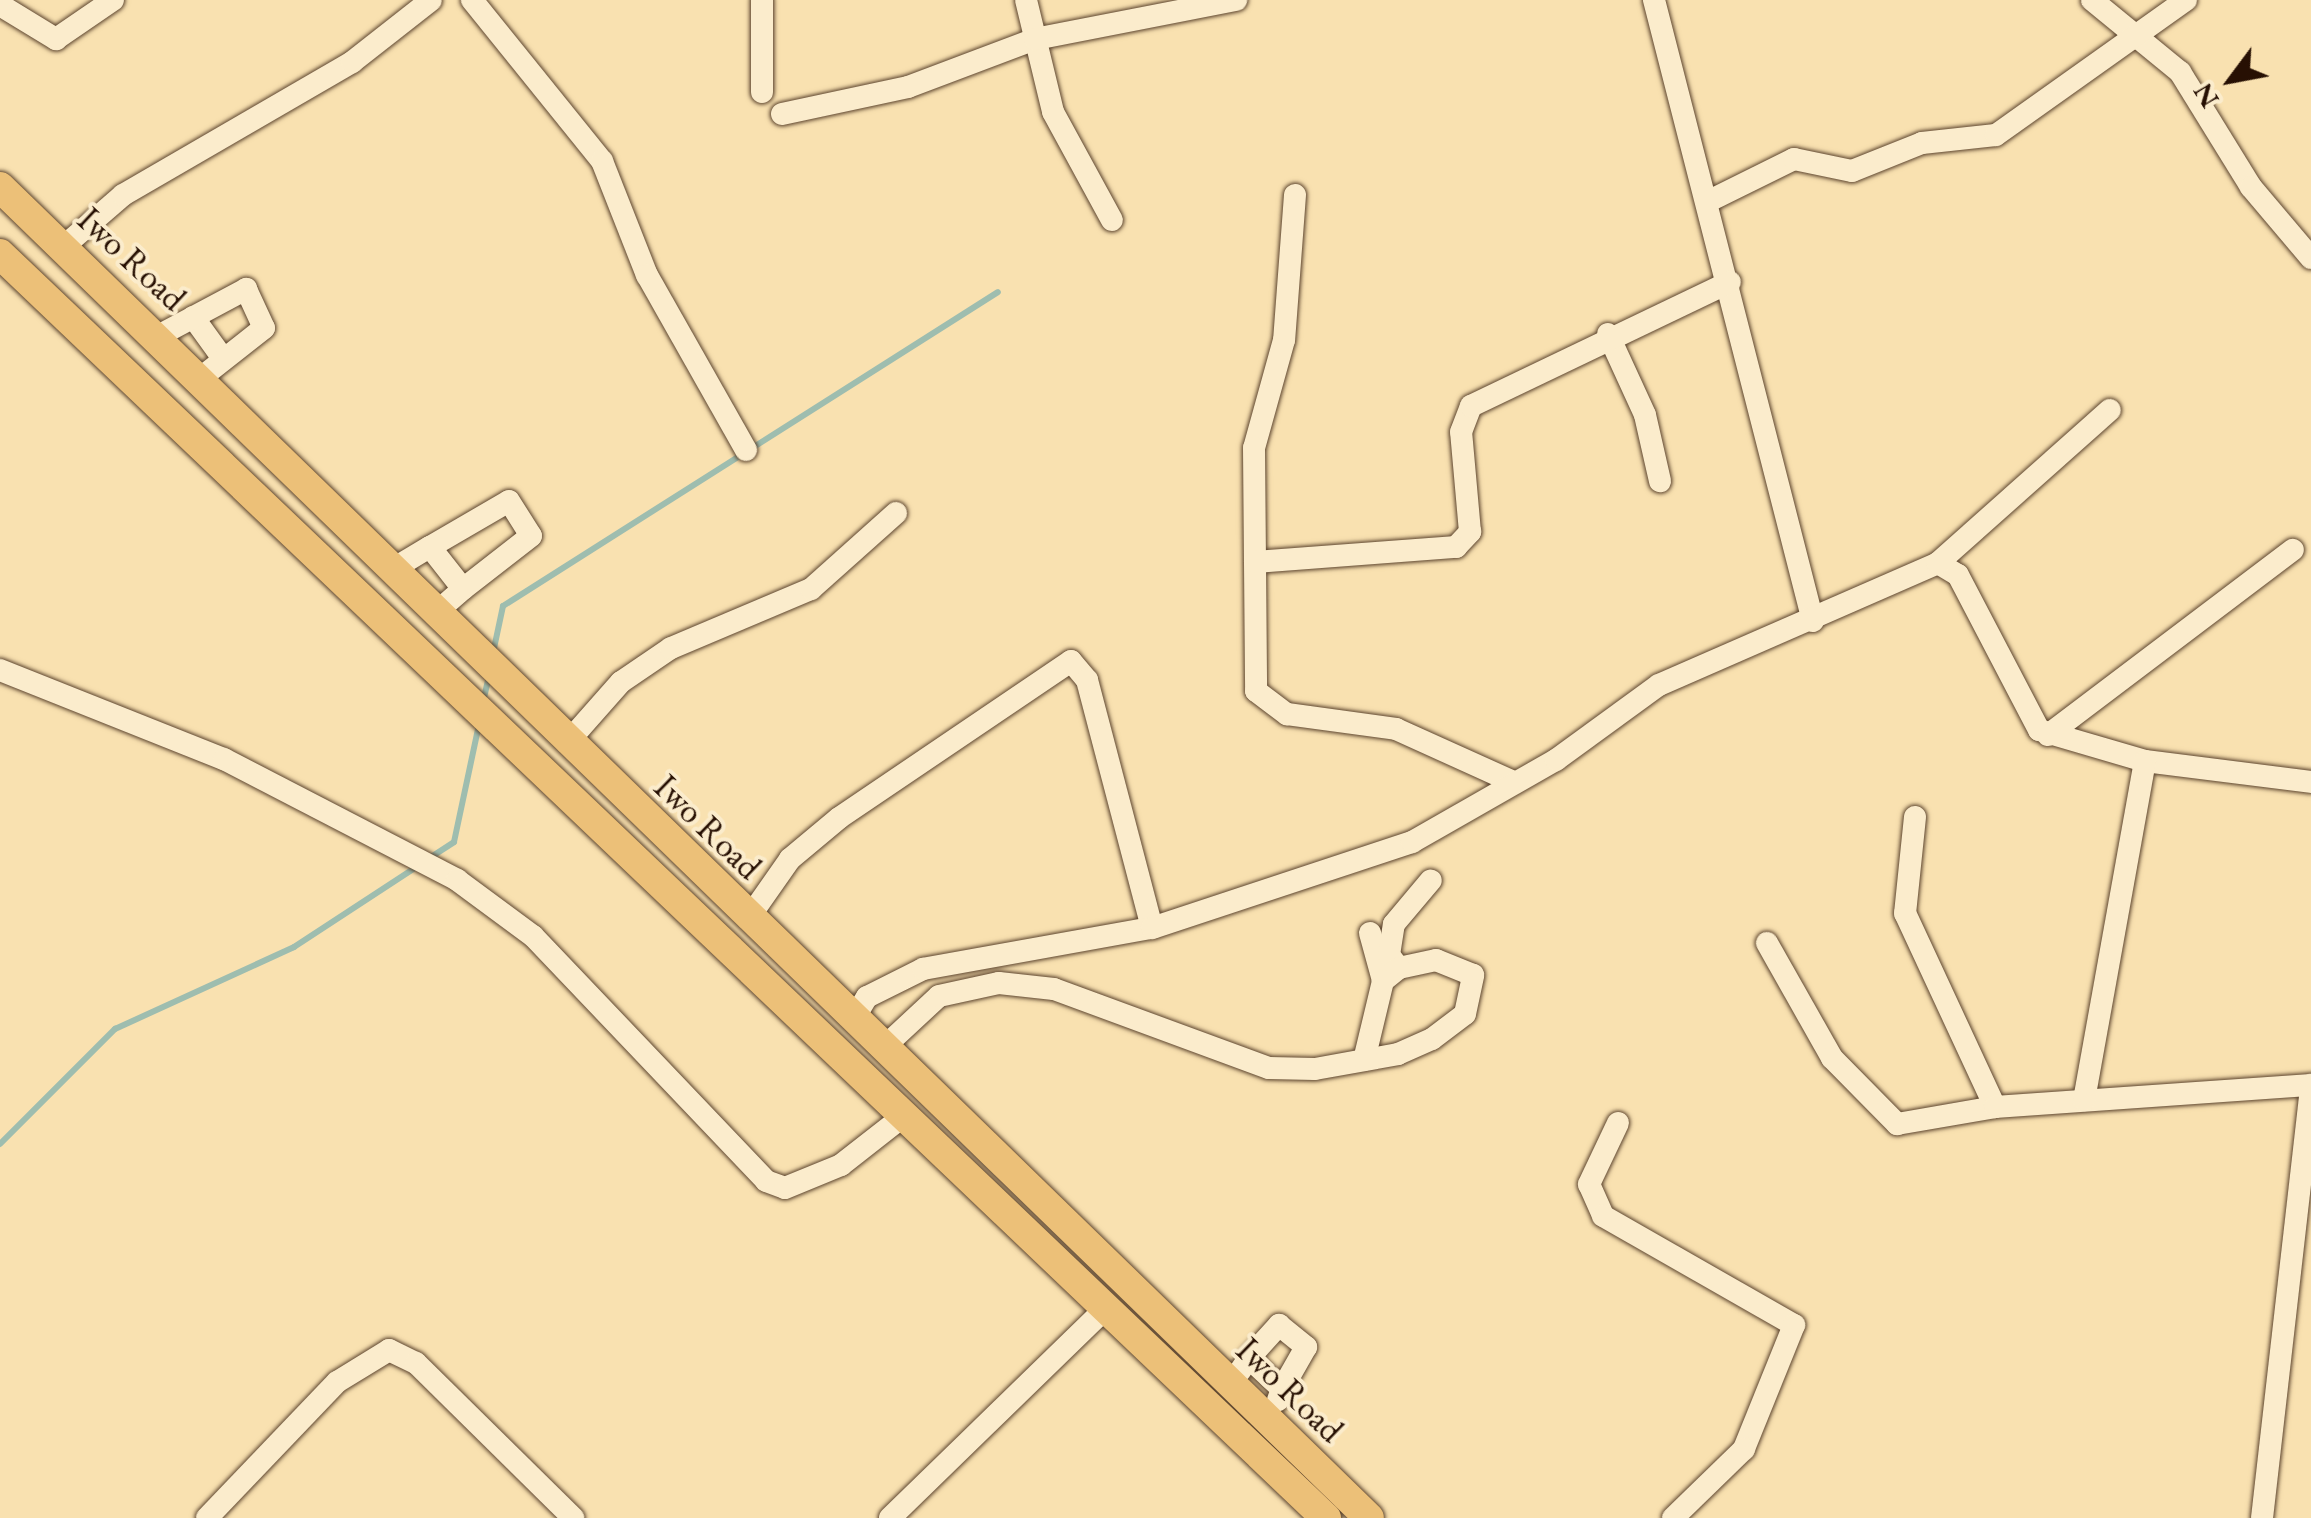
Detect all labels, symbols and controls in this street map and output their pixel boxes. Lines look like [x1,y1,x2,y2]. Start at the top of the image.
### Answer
north arrow [2181,30,2281,130]
text: N [2184,77,2227,115]
street label: Iwo Road [69,198,195,320]
street label: Iwo Road [646,766,770,888]
street label: Iwo Road [1228,1329,1352,1451]

